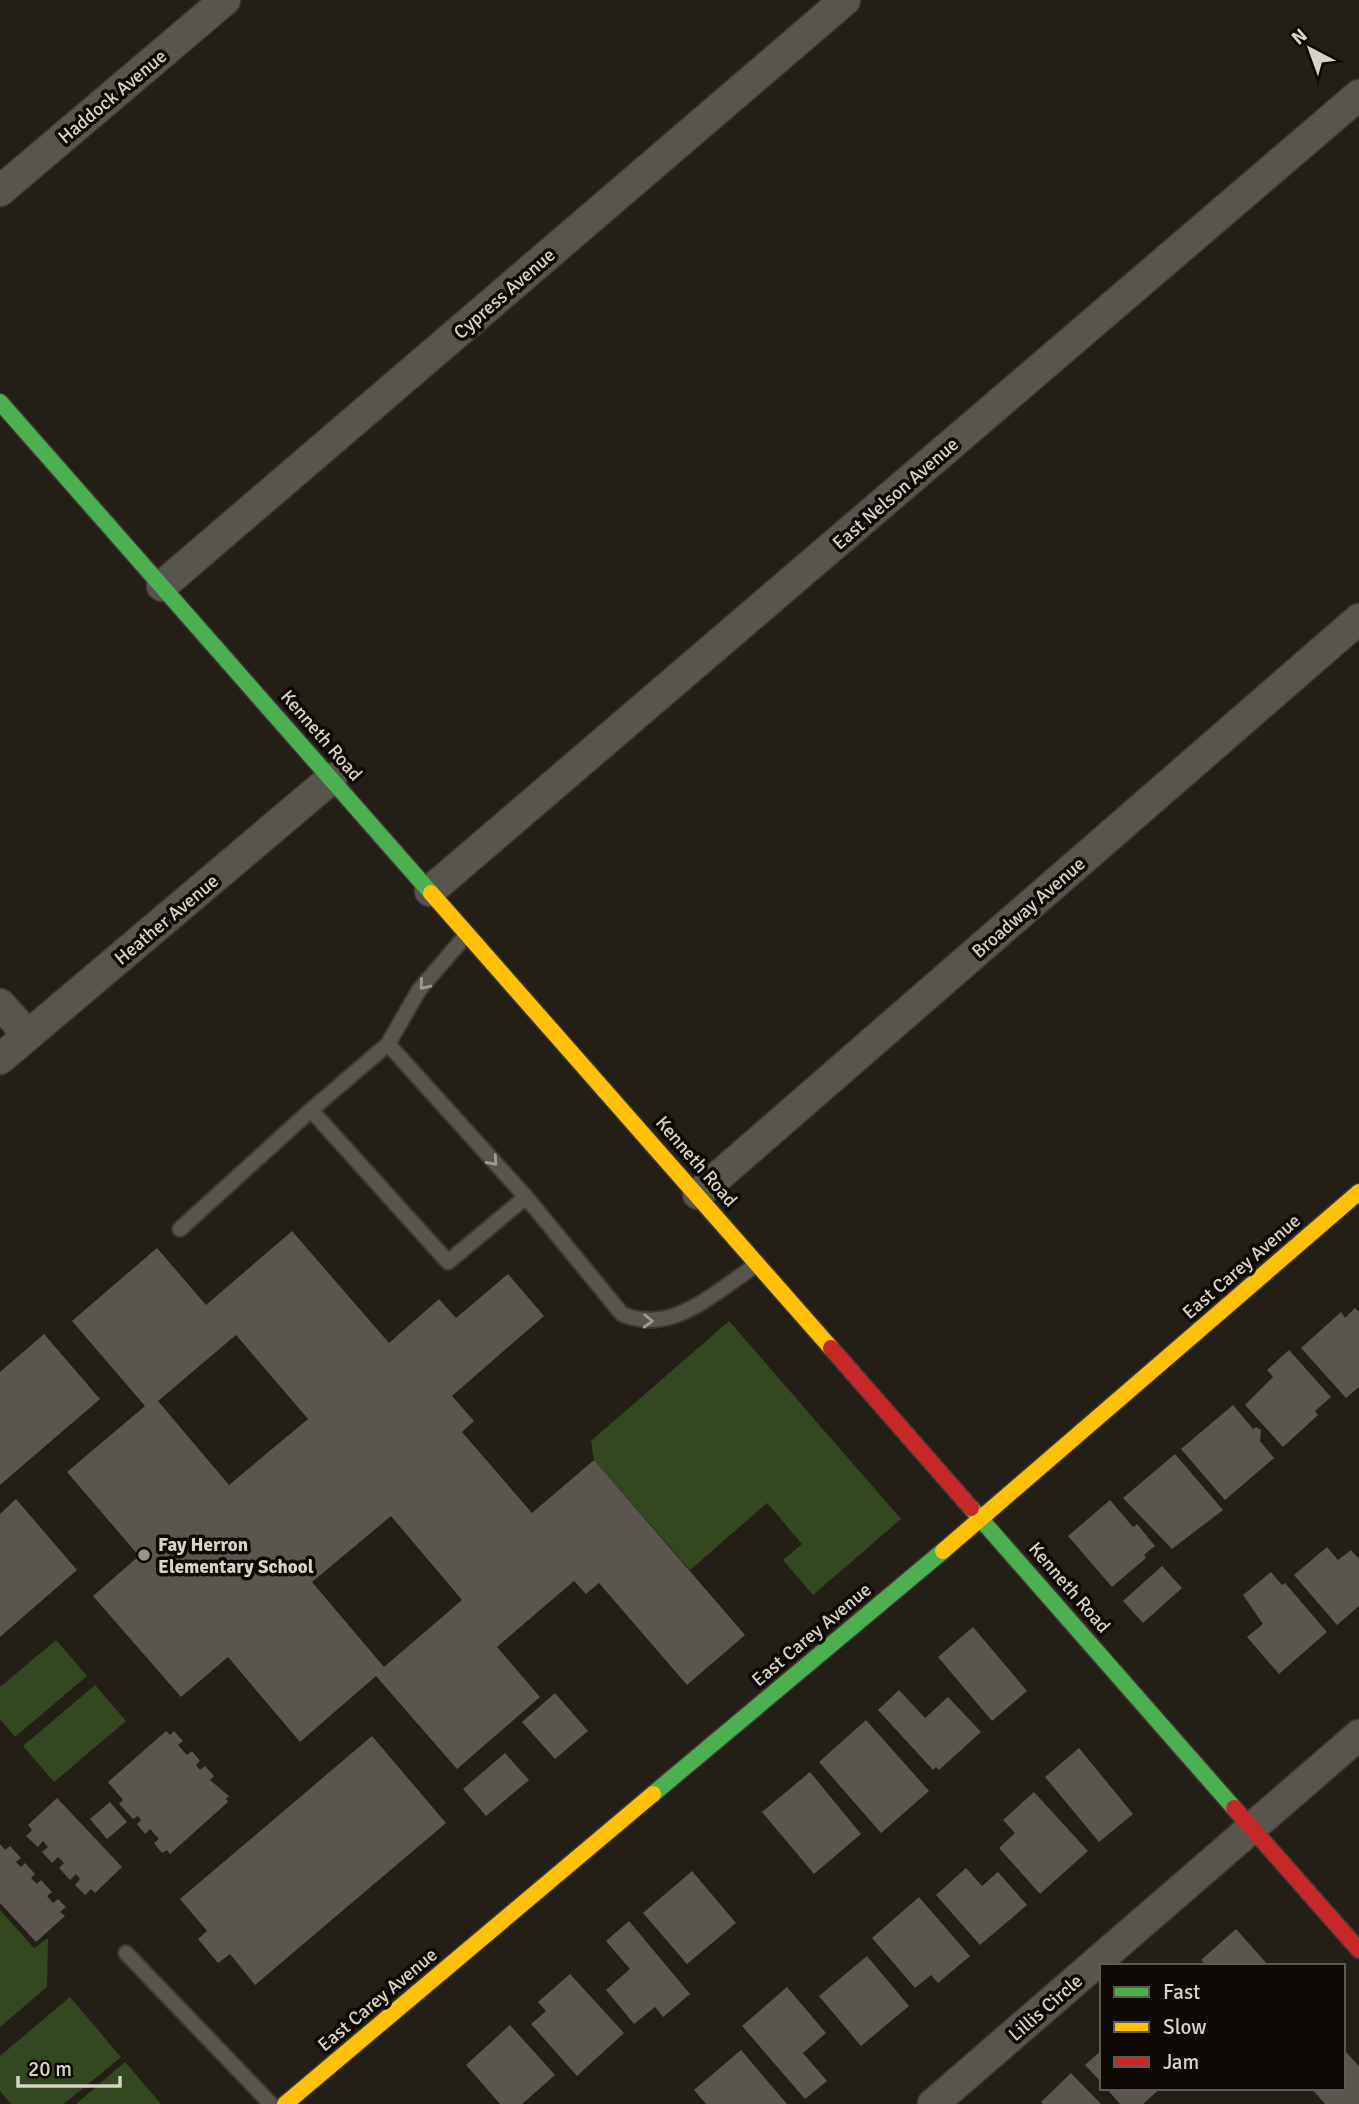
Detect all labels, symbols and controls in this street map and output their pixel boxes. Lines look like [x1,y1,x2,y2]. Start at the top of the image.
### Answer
north arrow [1275,14,1345,84]
text: N [1287,24,1312,50]
street label: Haddock Avenue [53,44,172,149]
street label: Cypress Avenue [449,243,560,344]
street label: East Nelson Avenue [828,432,964,555]
street label: Kenneth Road [275,685,367,786]
street label: Broadway Avenue [967,852,1090,964]
street label: Heather Avenue [110,869,224,970]
one-way arrow [419,977,432,989]
street label: Kenneth Road [650,1111,742,1212]
one-way arrow [485,1153,497,1166]
street label: East Carey Avenue [1178,1209,1306,1325]
one-way arrow [643,1313,654,1328]
place label: Fay Herron Elementary School [158,1533,314,1579]
street label: Kenneth Road [1023,1537,1115,1638]
marker: Fay Herron Elementary School [136,1547,152,1563]
street label: East Carey Avenue [747,1578,876,1692]
street label: East Carey Avenue [313,1943,442,2057]
legend [1100,1964,1345,2090]
street label: Lillis Circle [1004,1969,1088,2046]
text: Fast [1163,1979,1200,2005]
text: Slow [1163,2014,1207,2040]
scale bar [18,2044,119,2088]
text: Jam [1163,2049,1199,2075]
text: 20 m [28,2056,72,2082]

